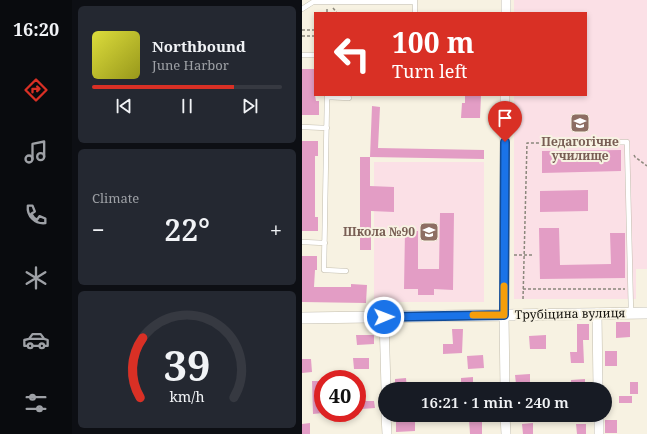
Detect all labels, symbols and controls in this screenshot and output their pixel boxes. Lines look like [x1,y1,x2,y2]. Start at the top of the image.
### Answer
text: 16:20 [13,17,59,41]
text: 100 m [392,23,474,61]
icon: left [326,28,378,80]
text: Northbound [152,36,246,56]
text: June Harbor [152,56,229,74]
text: Turn left [392,59,467,83]
icon: directions [22,76,50,104]
icon: previous [113,95,135,117]
icon: pause [176,95,198,117]
icon: next [239,95,261,117]
pin [488,101,522,142]
icon: arrive [494,107,516,129]
school or university icon: Педагогічне училище [569,112,591,134]
place label: Педагогічне училище [541,133,619,164]
icon: music [22,138,50,166]
text: Climate [92,189,139,207]
icon: phone [22,201,50,229]
text: 22° [164,209,210,250]
text: − [92,214,105,244]
text: + [270,214,282,244]
school or university icon: Школа №90 [418,221,440,243]
place label: Школа №90 [343,223,415,240]
icon: climate [22,264,50,292]
position arrow [363,296,405,338]
street label: Трубіцина вулиця [514,304,626,323]
icon: car [22,326,50,354]
text: 39 [163,336,211,392]
speed limit sign: 40 [314,370,366,422]
text: km/h [169,386,205,405]
icon: filters [22,389,50,417]
text: 16:21 · 1 min · 240 m [421,392,569,412]

